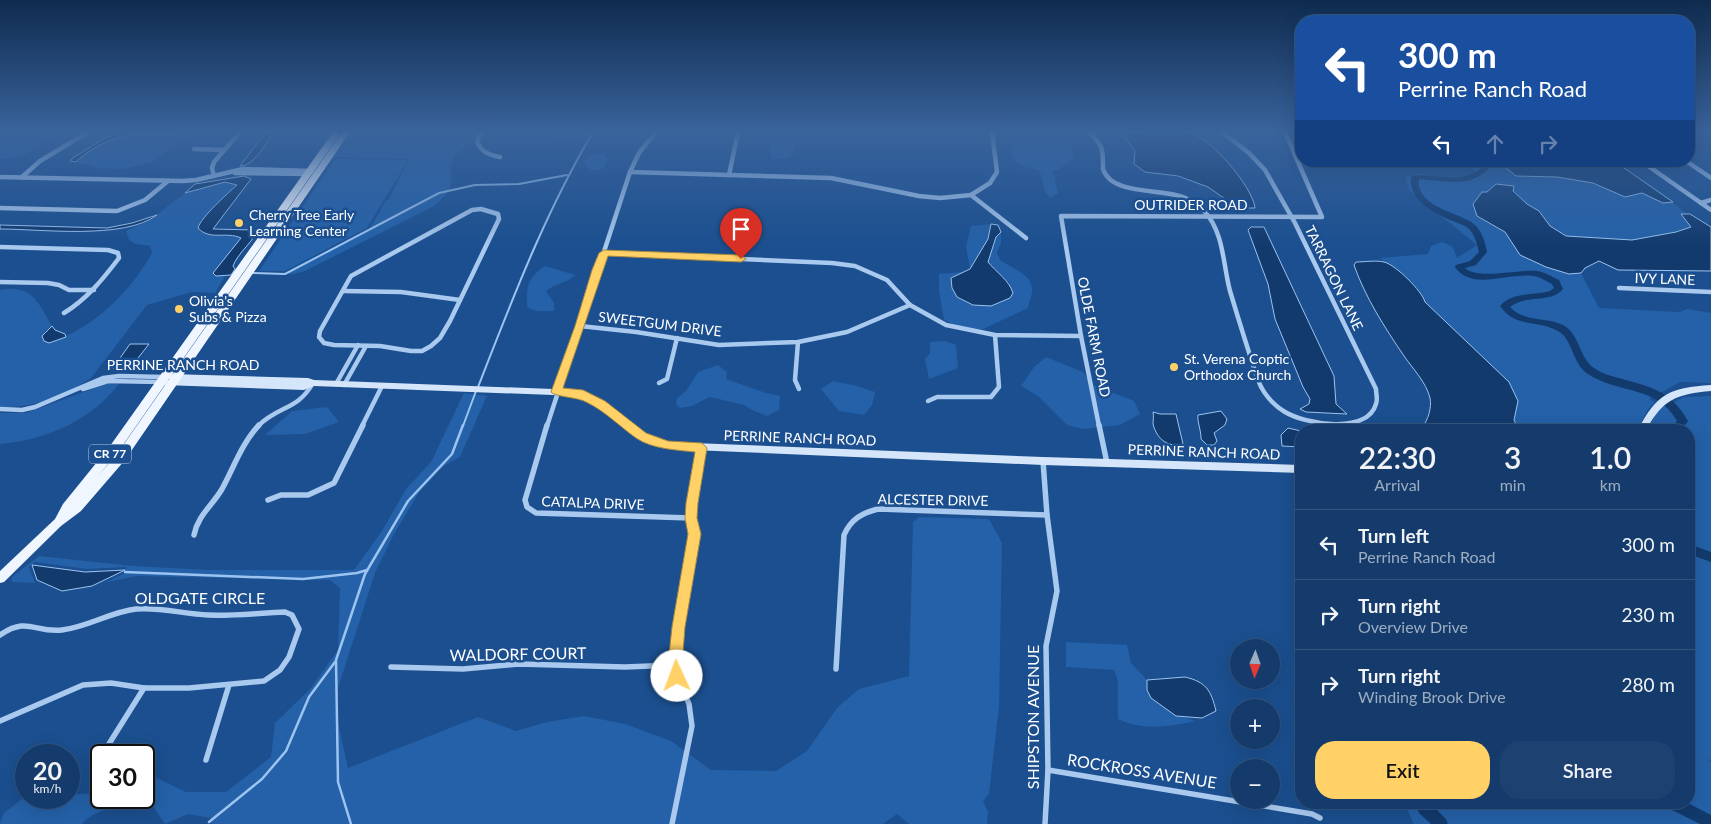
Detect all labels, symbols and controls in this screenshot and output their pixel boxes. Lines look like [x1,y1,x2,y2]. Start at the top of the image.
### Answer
text: 300 m [1398,33,1497,75]
icon: left [1315,35,1380,100]
text: Perrine Ranch Road [1398,75,1587,102]
icon: left [1428,130,1456,158]
icon: ahead [1481,130,1509,158]
icon: right [1534,130,1562,158]
street label: OUTRIDER ROAD [1134,196,1248,213]
place label: Cherry Tree Early Learning Center [249,206,355,239]
pin [720,208,762,259]
icon: arrive [727,215,755,243]
marker: Cherry Tree Early Learning Center [233,217,245,229]
street label: TARRAGON LANE [1302,223,1367,333]
street label: IVY LANE [1634,269,1696,288]
street label: OLDE FARM ROAD [1074,275,1115,399]
place label: Olivia's Subs & Pizza [189,292,267,325]
marker: Olivia's Subs & Pizza [173,303,185,315]
street label: SWEETGUM DRIVE [597,308,723,339]
place label: St. Verena Coptic Orthodox Church [1184,350,1291,383]
street label: PERRINE RANCH ROAD [107,356,259,373]
marker: St. Verena Coptic Orthodox Church [1168,361,1180,373]
street label: PERRINE RANCH ROAD [723,426,877,449]
text: 22:30 [1359,439,1436,475]
text: 3 [1504,439,1521,475]
text: 1.0 [1589,439,1631,475]
street label: PERRINE RANCH ROAD [1127,440,1281,463]
road number: CR 77 [89,444,131,464]
text: Arrival [1374,475,1420,494]
text: min [1500,475,1526,494]
text: km [1600,475,1621,494]
street label: ALCESTER DRIVE [877,490,989,509]
street label: CATALPA DRIVE [541,492,645,513]
text: Turn left [1358,524,1429,547]
icon: left [1315,531,1343,559]
text: 300 m [1621,533,1675,556]
text: Perrine Ranch Road [1358,547,1496,566]
street label: OLDGATE CIRCLE [135,588,265,607]
text: Turn right [1358,594,1440,617]
icon: right [1315,601,1343,629]
text: 230 m [1621,603,1675,626]
text: Overview Drive [1358,617,1468,636]
north arrow [1230,639,1280,689]
map controls [1230,639,1280,809]
street label: WALDORF COURT [449,643,587,664]
street label: SHIPSTON AVENUE [1023,645,1042,789]
position arrow [650,649,702,701]
text: Turn right [1358,664,1440,687]
icon: right [1315,671,1343,699]
text: 280 m [1621,673,1675,696]
text: Winding Brook Drive [1358,687,1506,706]
button: + [1230,699,1280,749]
button: Exit [1315,741,1490,799]
button: Share [1500,741,1675,799]
speed limit sign: 30 [90,744,155,809]
street label: ROCKROSS AVENUE [1066,749,1218,792]
text: 20 [33,755,62,785]
button: − [1230,759,1280,809]
text: km/h [33,781,62,796]

